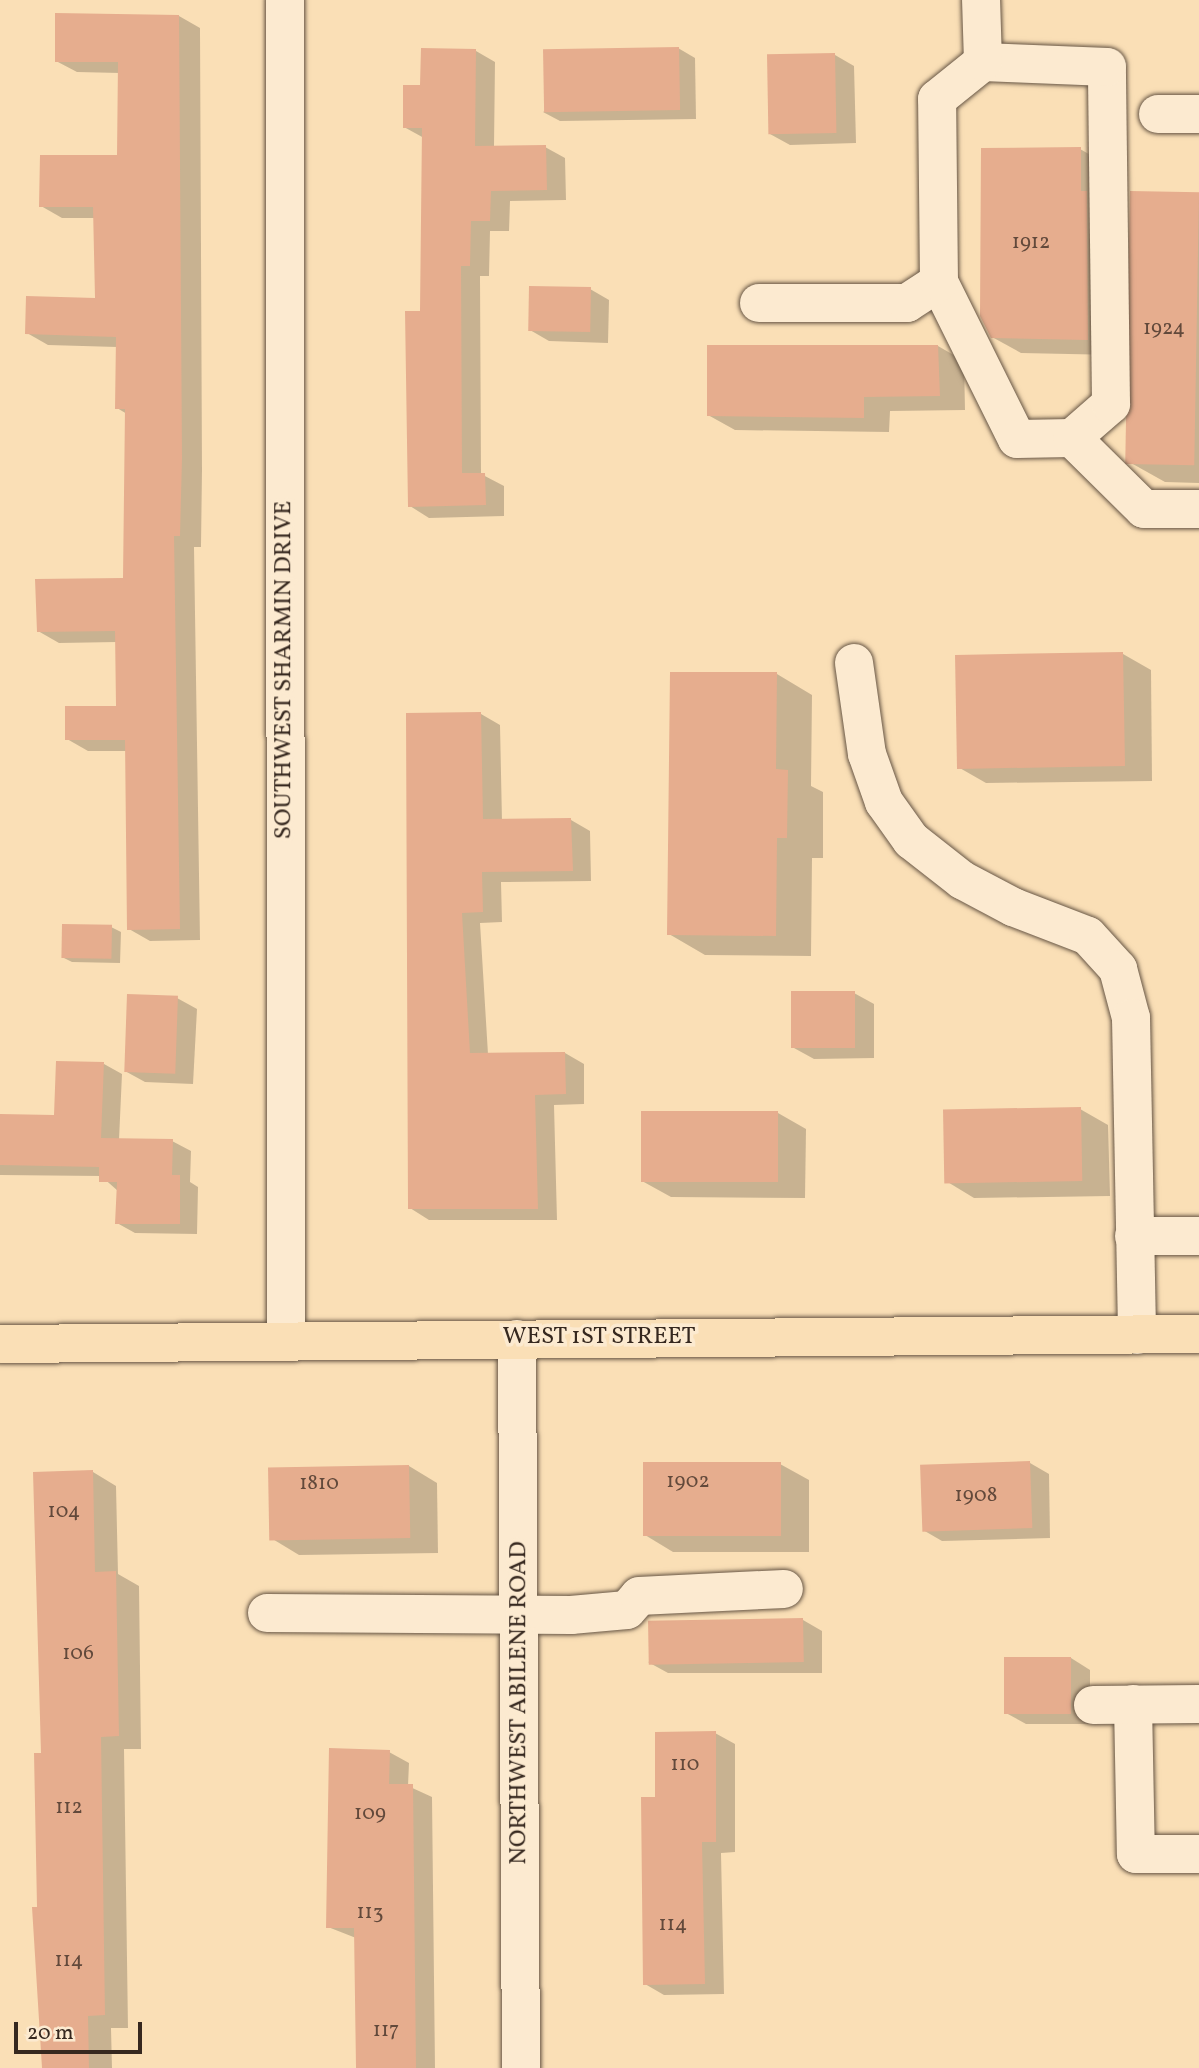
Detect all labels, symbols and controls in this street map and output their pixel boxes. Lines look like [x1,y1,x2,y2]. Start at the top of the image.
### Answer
house number: 1912 [1012,230,1050,256]
house number: 1924 [1143,316,1185,342]
street label: SOUTHWEST SHARMIN DRIVE [271,500,299,840]
street label: WEST 1ST STREET [502,1324,696,1352]
house number: 1902 [666,1469,710,1495]
house number: 1810 [299,1471,339,1497]
house number: 1908 [955,1483,997,1509]
house number: 104 [48,1499,80,1525]
street label: NORTHWEST ABILENE ROAD [506,1541,534,1865]
house number: 106 [62,1641,94,1667]
house number: 110 [671,1752,699,1778]
house number: 112 [55,1795,83,1821]
house number: 109 [354,1801,386,1827]
house number: 113 [356,1900,384,1926]
house number: 114 [659,1912,687,1938]
house number: 114 [55,1948,83,1974]
scale bar [18,2008,145,2052]
house number: 117 [373,2018,399,2044]
text: 20 m [27,2019,73,2048]

